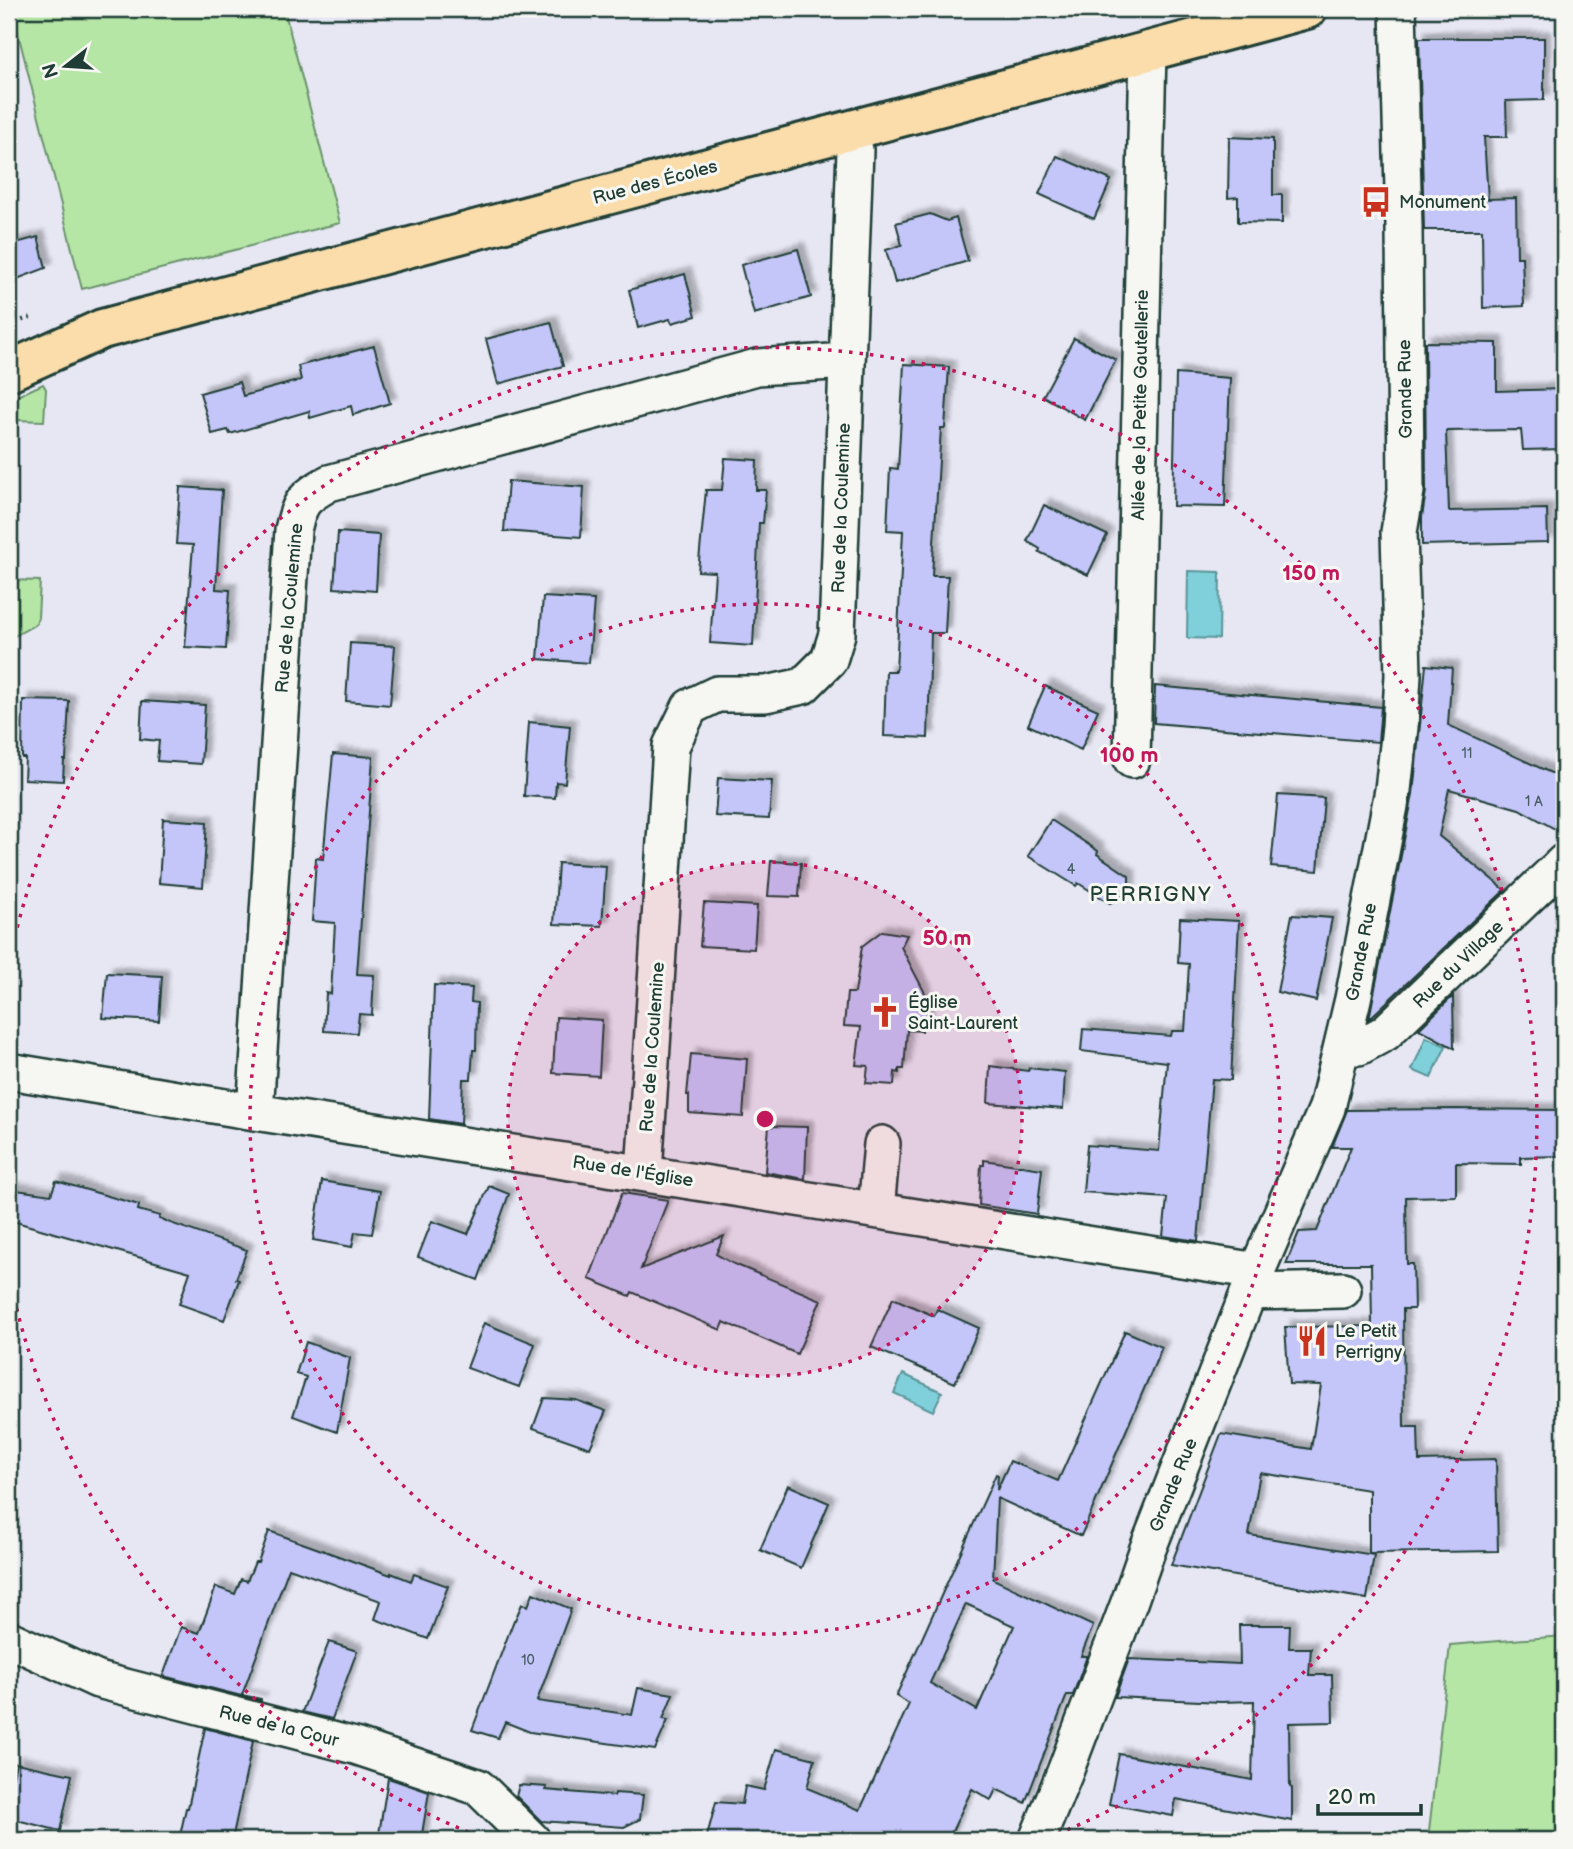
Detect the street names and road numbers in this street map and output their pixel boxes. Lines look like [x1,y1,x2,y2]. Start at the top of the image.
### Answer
street label: Rue des Écoles [590,154,720,209]
street label: Allée de la Petite Gautellerie [1128,289,1153,521]
street label: Grande Rue [1394,339,1417,439]
street label: Rue de la Coulemine [828,422,855,594]
street label: Rue de la Coulemine [272,522,307,694]
street label: Grande Rue [1342,901,1381,1003]
street label: Rue du Village [1409,916,1508,1013]
street label: Rue de la Coulemine [636,961,669,1133]
street label: Rue de l'Église [571,1150,695,1191]
street label: Grande Rue [1145,1435,1202,1535]
street label: Rue de la Cour [217,1701,341,1752]

